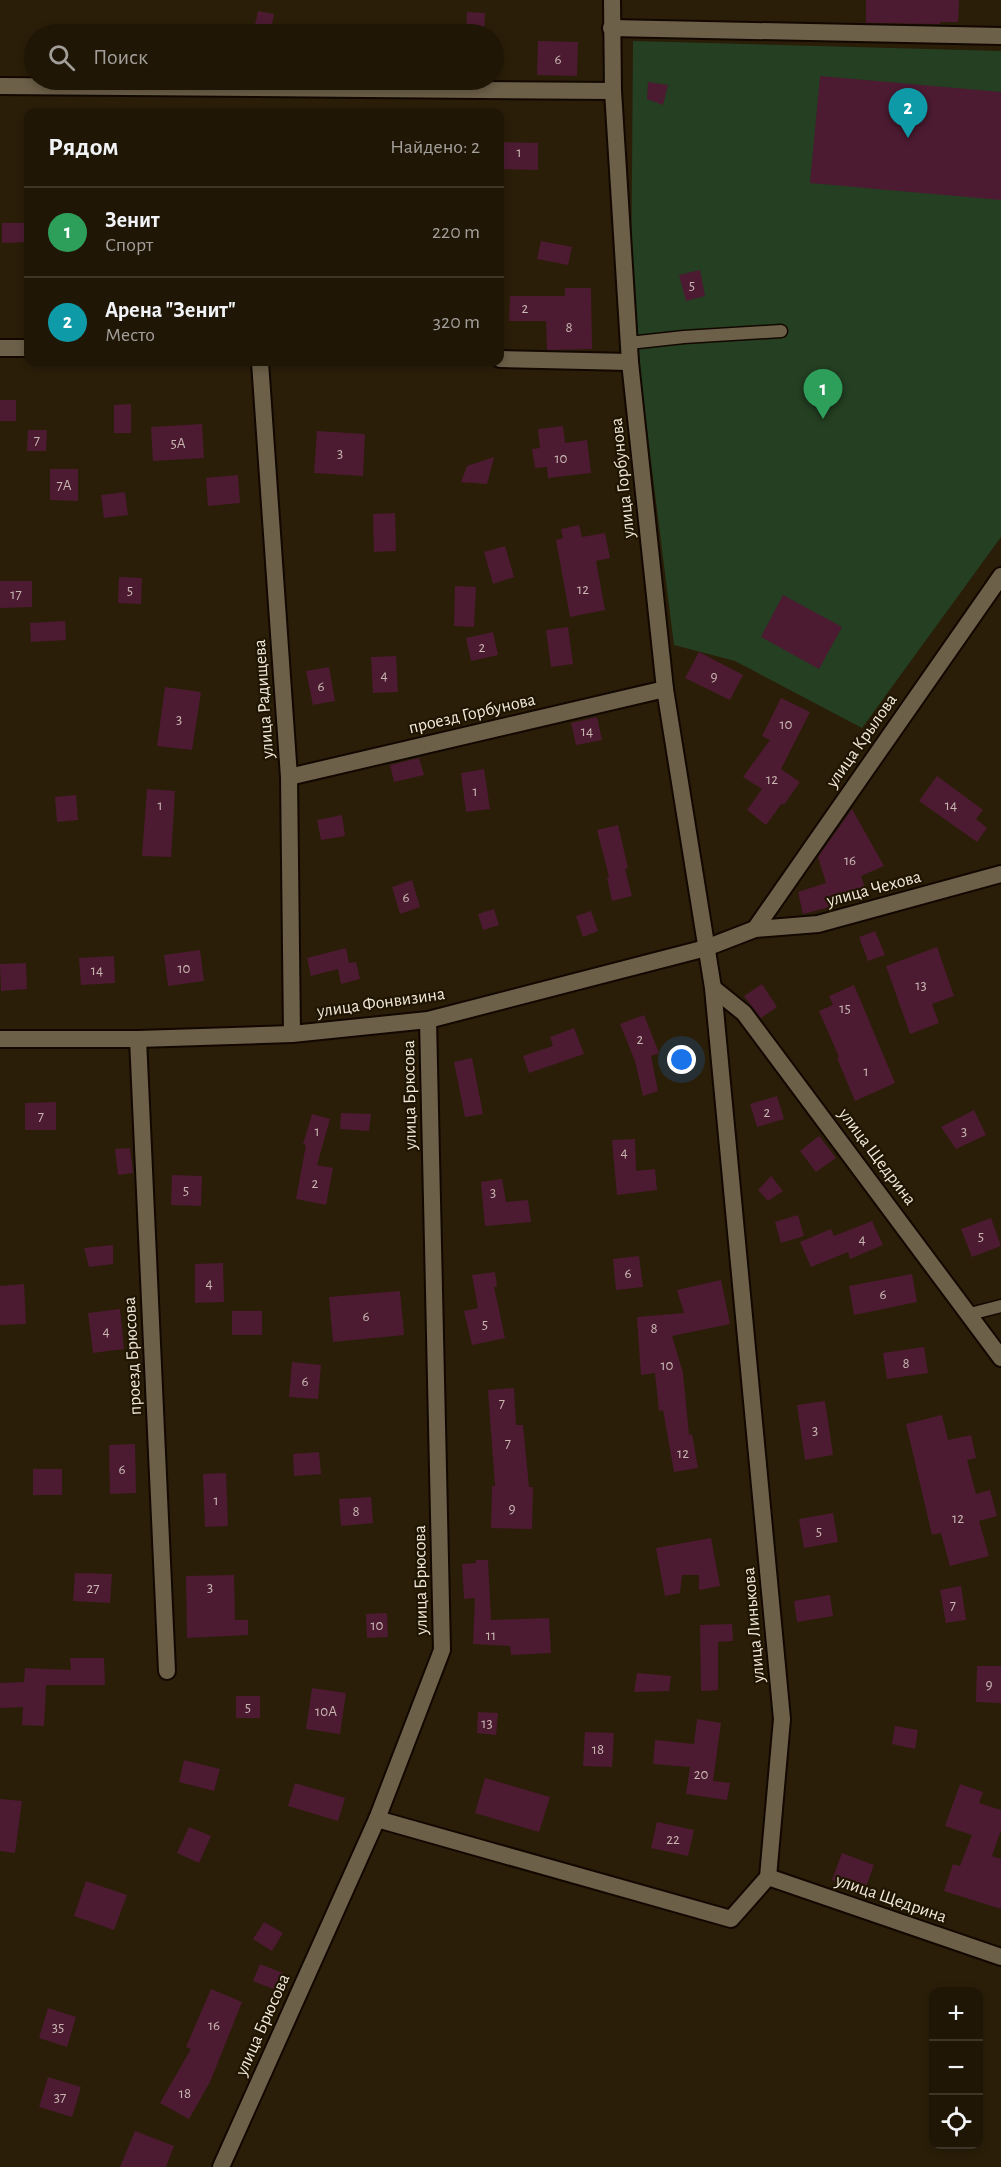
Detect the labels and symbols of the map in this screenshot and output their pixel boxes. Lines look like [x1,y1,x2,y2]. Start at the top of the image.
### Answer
house number: 6 [554,52,562,67]
pin: 2 [888,88,928,138]
house number: 1 [516,145,522,160]
house number: 5 [689,278,695,293]
house number: 2 [522,301,529,316]
house number: 8 [565,320,573,335]
pin: 1 [804,370,842,419]
street label: улица Горбунова [607,417,638,540]
house number: 7 [34,433,40,448]
house number: 5А [170,436,186,451]
house number: 3 [337,446,343,461]
house number: 10 [554,451,568,466]
house number: 7А [56,478,72,493]
house number: 12 [577,582,589,597]
house number: 5 [127,583,133,598]
house number: 17 [10,587,22,602]
street label: улица Радищева [251,639,277,760]
house number: 2 [479,640,486,655]
house number: 4 [380,668,388,683]
house number: 9 [710,669,718,684]
house number: 6 [317,679,325,694]
street label: проезд Горбунова [407,690,537,737]
street label: улица Крылова [823,691,901,792]
house number: 3 [176,712,182,727]
house number: 10 [779,717,793,732]
house number: 14 [581,724,593,739]
house number: 12 [766,772,778,787]
house number: 1 [472,784,478,799]
house number: 1 [157,798,163,813]
house number: 14 [945,798,957,813]
house number: 16 [844,853,856,868]
street label: улица Чехова [824,868,923,911]
house number: 6 [402,890,410,905]
house number: 10 [177,961,191,976]
house number: 14 [91,963,103,978]
house number: 13 [915,978,927,993]
street label: улица Фонвизина [315,985,446,1021]
house number: 15 [839,1001,851,1016]
house number: 2 [637,1032,644,1047]
street label: улица Брюсова [400,1040,420,1151]
your location [667,1045,696,1074]
house number: 1 [863,1064,869,1079]
street label: улица Щедрина [834,1104,919,1209]
house number: 2 [764,1105,771,1120]
house number: 7 [38,1109,44,1124]
house number: 1 [314,1124,320,1139]
house number: 3 [961,1124,967,1139]
house number: 4 [620,1145,628,1160]
house number: 2 [312,1176,319,1191]
house number: 5 [183,1183,189,1198]
house number: 3 [490,1185,496,1200]
house number: 5 [978,1229,984,1244]
house number: 4 [858,1232,866,1247]
house number: 6 [624,1266,632,1281]
house number: 4 [205,1276,213,1291]
house number: 6 [879,1287,887,1302]
street label: проезд Брюсова [121,1296,145,1416]
house number: 6 [362,1309,370,1324]
house number: 5 [482,1317,488,1332]
house number: 8 [650,1321,658,1336]
house number: 4 [102,1324,110,1339]
house number: 8 [902,1356,910,1371]
house number: 10 [660,1358,674,1373]
house number: 6 [301,1374,309,1389]
house number: 7 [499,1396,505,1411]
house number: 3 [812,1423,818,1438]
house number: 7 [505,1436,511,1451]
house number: 12 [677,1446,689,1461]
house number: 6 [118,1462,126,1477]
house number: 1 [213,1493,219,1508]
house number: 9 [508,1501,516,1516]
house number: 8 [352,1504,360,1519]
house number: 12 [952,1511,964,1526]
house number: 5 [816,1524,822,1539]
street label: улица Брюсова [411,1525,431,1636]
street label: улица Линькова [740,1567,768,1684]
house number: 3 [207,1580,213,1595]
house number: 27 [86,1581,100,1596]
house number: 7 [950,1598,956,1613]
house number: 10 [370,1618,384,1633]
house number: 11 [486,1628,496,1643]
house number: 9 [985,1677,993,1692]
house number: 5 [245,1700,251,1715]
house number: 10А [315,1704,337,1719]
house number: 13 [481,1716,493,1731]
house number: 18 [592,1742,604,1757]
house number: 20 [694,1767,708,1782]
house number: 22 [666,1832,680,1847]
street label: улица Щедрина [832,1871,949,1926]
street label: улица Брюсова [232,1971,294,2080]
house number: 16 [208,2018,220,2033]
house number: 35 [52,2020,64,2035]
house number: 18 [179,2086,191,2101]
house number: 37 [54,2090,66,2105]

